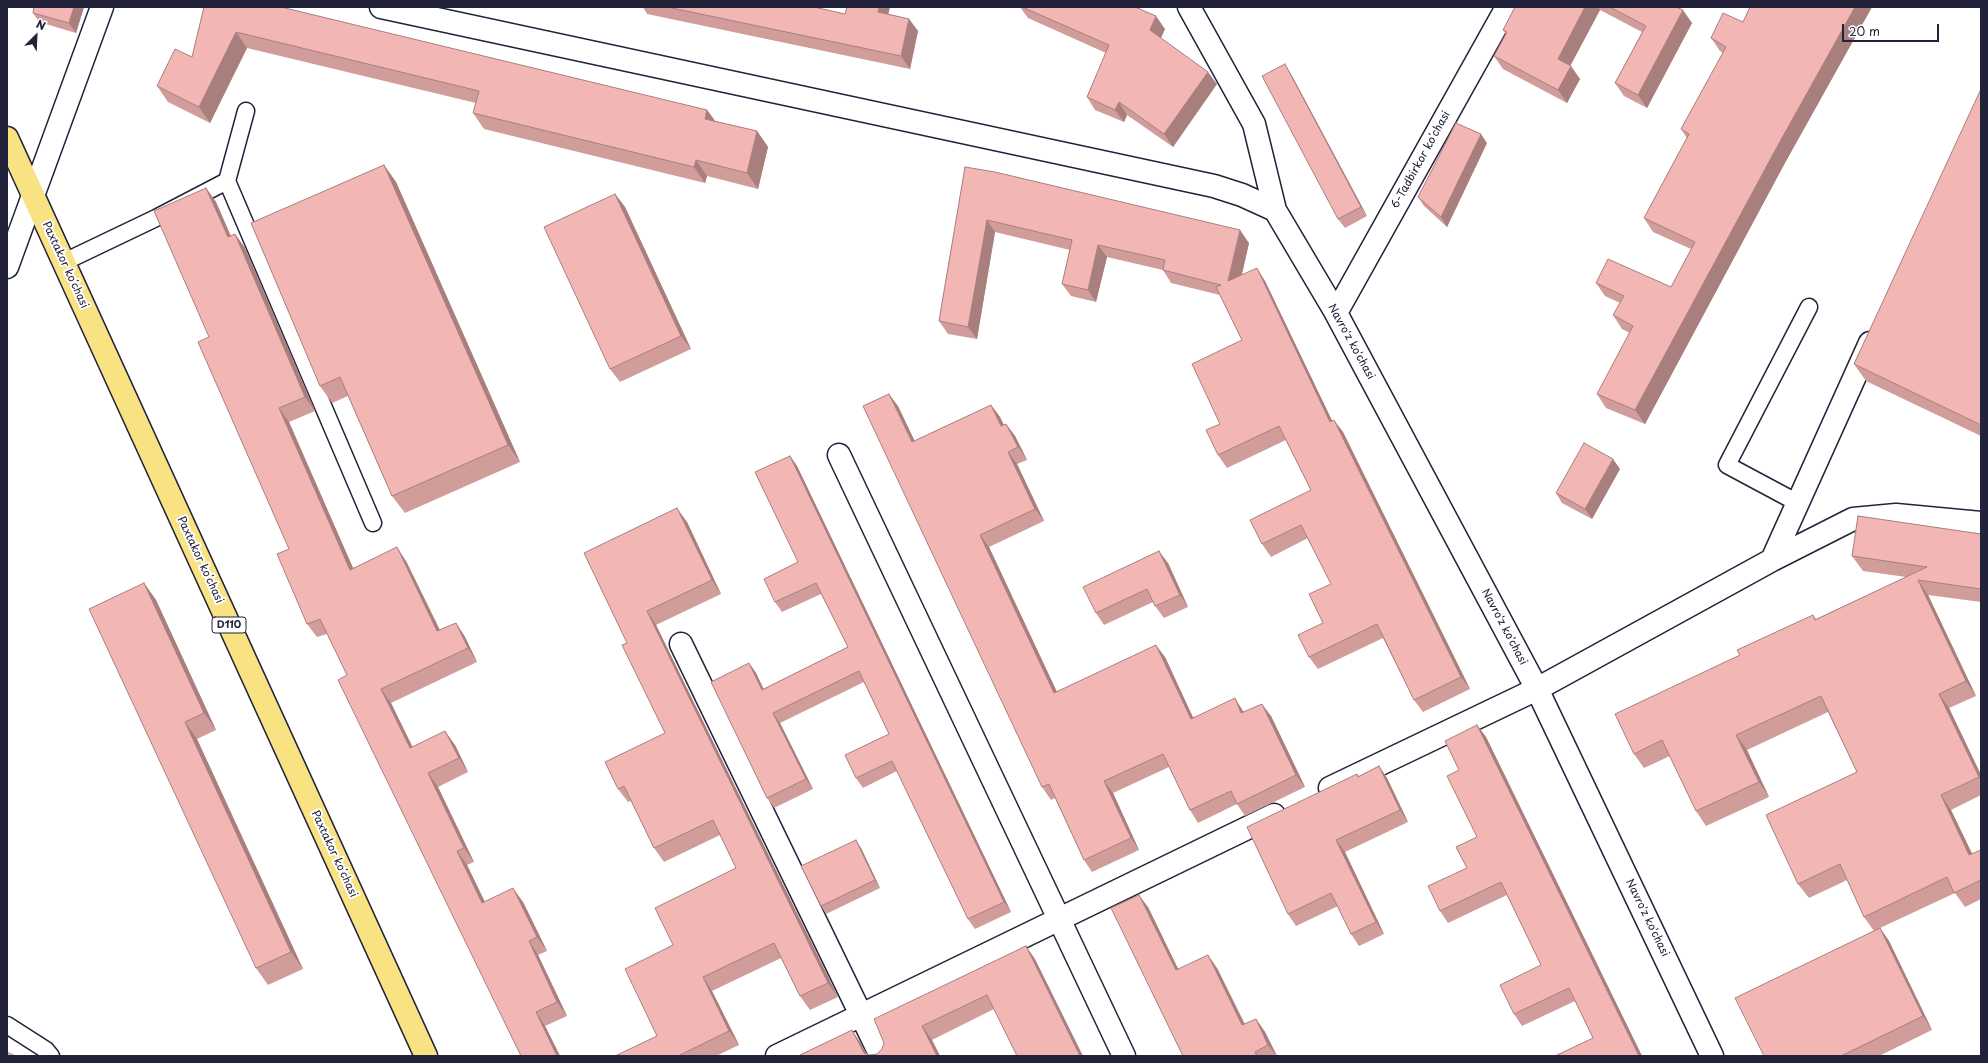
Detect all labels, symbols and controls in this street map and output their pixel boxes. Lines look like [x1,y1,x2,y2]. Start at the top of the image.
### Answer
text: N [34,15,49,34]
north arrow [16,16,56,56]
scale bar [1844,16,1941,42]
text: 20 m [1849,22,1880,40]
street label: 6-Tadbirkor koʻchasi [1389,109,1453,211]
street label: Paxtakor koʻchasi [39,219,91,311]
street label: Navro'z ko'chasi [1325,302,1377,382]
street label: Paxtakor koʻchasi [174,514,226,606]
street label: Navro'z ko'chasi [1478,587,1530,667]
road number: D110 [212,617,246,633]
street label: Paxtakor koʻchasi [308,808,360,900]
street label: Navro'z ko'chasi [1623,877,1671,959]

